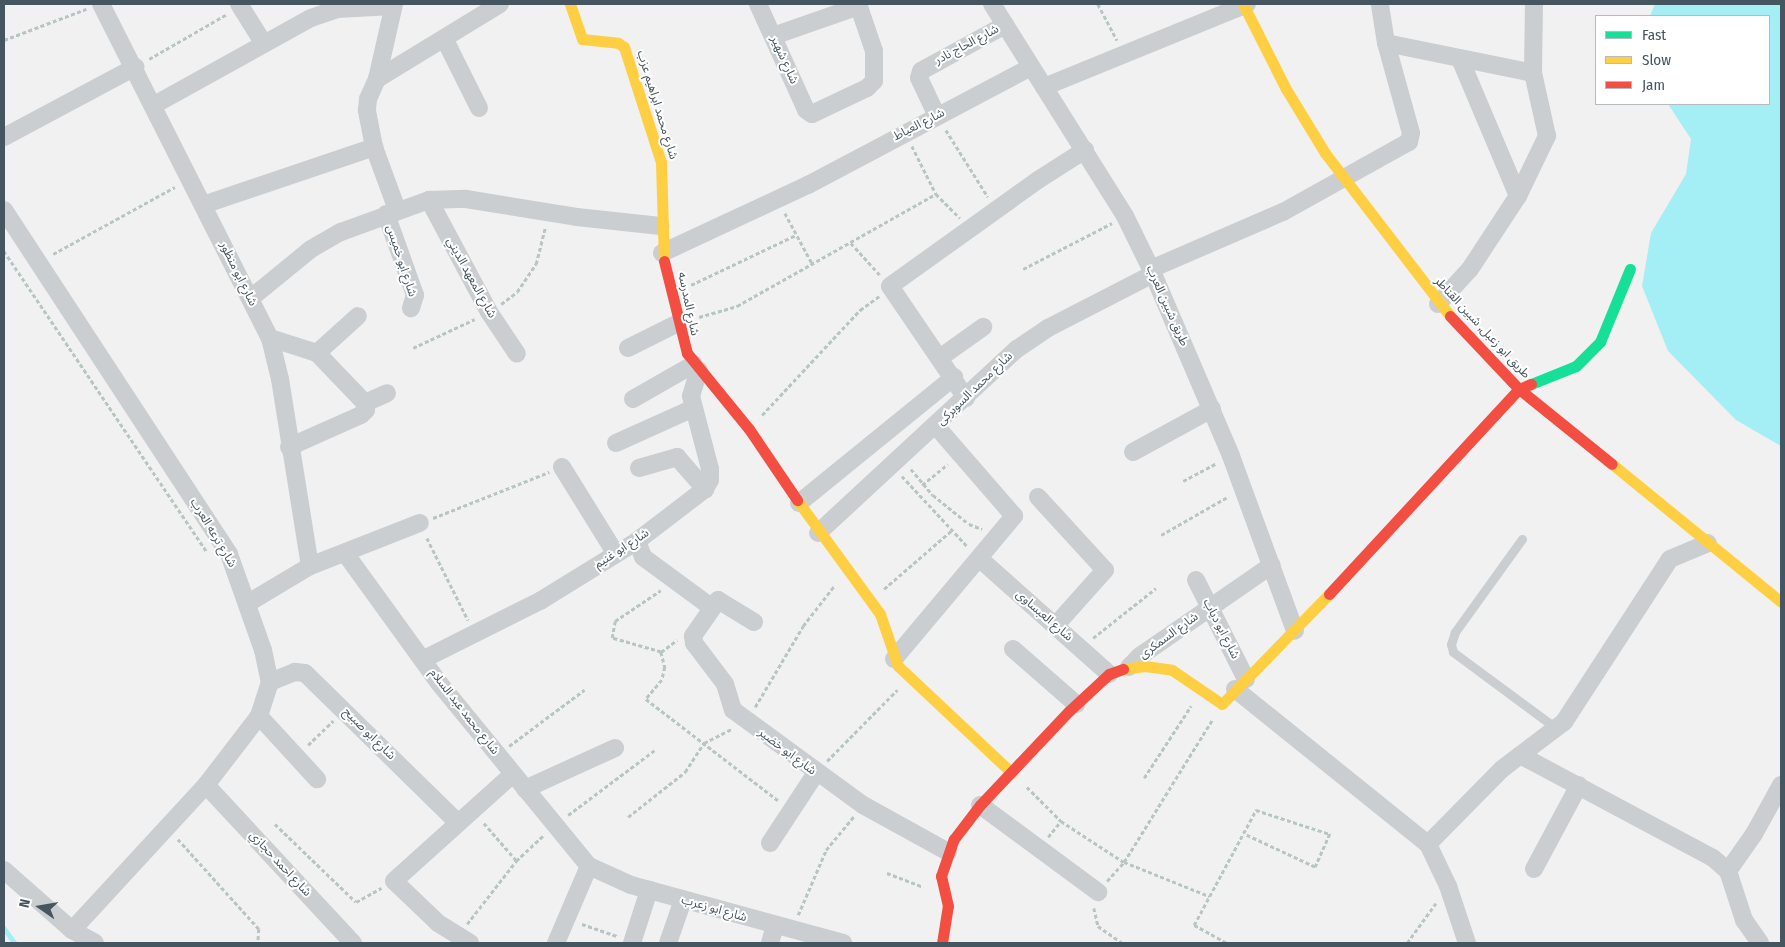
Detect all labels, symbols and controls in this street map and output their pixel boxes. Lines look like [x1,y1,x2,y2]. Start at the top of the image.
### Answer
legend [1595,15,1770,105]
street label: شارع الحاج نادر [932,22,1002,68]
text: Fast [1642,26,1666,44]
street label: شارع شهير [767,34,801,86]
street label: شارع محمد ابراهيم عزب [634,49,680,161]
text: Slow [1642,51,1671,69]
text: Jam [1642,76,1665,94]
street label: شارع العياط [891,106,947,144]
street label: شارع ابو خميس [383,223,419,299]
street label: شارع المعهد الديني [443,235,499,321]
street label: شارع ابو منظور [216,239,260,309]
street label: طريق شبين العرب [1143,263,1191,349]
street label: شارع المدرسه [674,271,702,337]
street label: طريق ابو زعبل, شبين القناطر [1431,274,1533,382]
street label: شارع محمد السوبركى [934,349,1016,429]
street label: شارع ترعه العرب [187,496,239,570]
street label: شارع ابو غنيم [592,526,652,572]
street label: شارع العبساوى [1013,587,1075,645]
street label: شارع ابو دياب [1200,597,1242,661]
street label: شارع السمكرى [1137,610,1201,662]
street label: شارع محمد عبد السلام [426,666,502,758]
street label: شارع ابو صبيح [340,705,398,763]
street label: شارع ابو خضير [755,726,819,778]
street label: شارع احمد حجازي [246,828,314,900]
north arrow [15,882,65,932]
street label: شارع ابو زعرب [680,893,748,925]
text: N [16,898,34,910]

